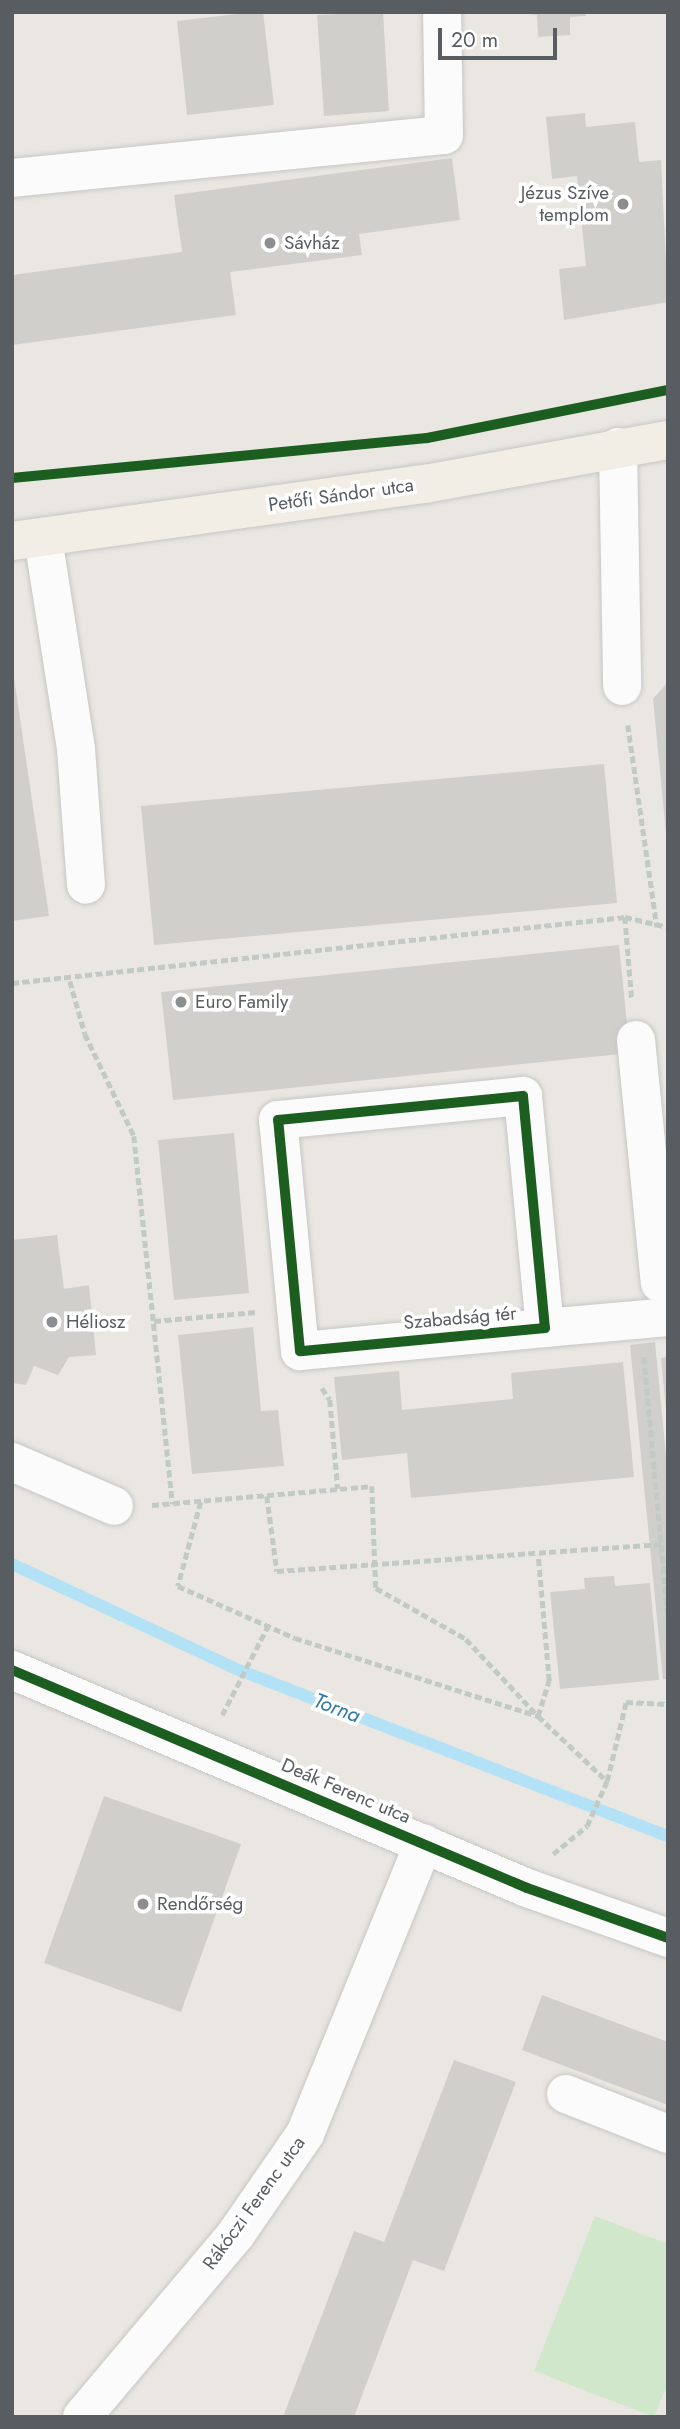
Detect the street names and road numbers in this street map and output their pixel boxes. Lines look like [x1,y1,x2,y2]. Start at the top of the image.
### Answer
street label: Petőfi Sándor utca [267,474,415,516]
street label: Szabadság tér [403,1302,517,1334]
street label: Deák Ferenc utca [278,1754,414,1828]
street label: Rákóczi Ferenc utca [198,2132,310,2274]

